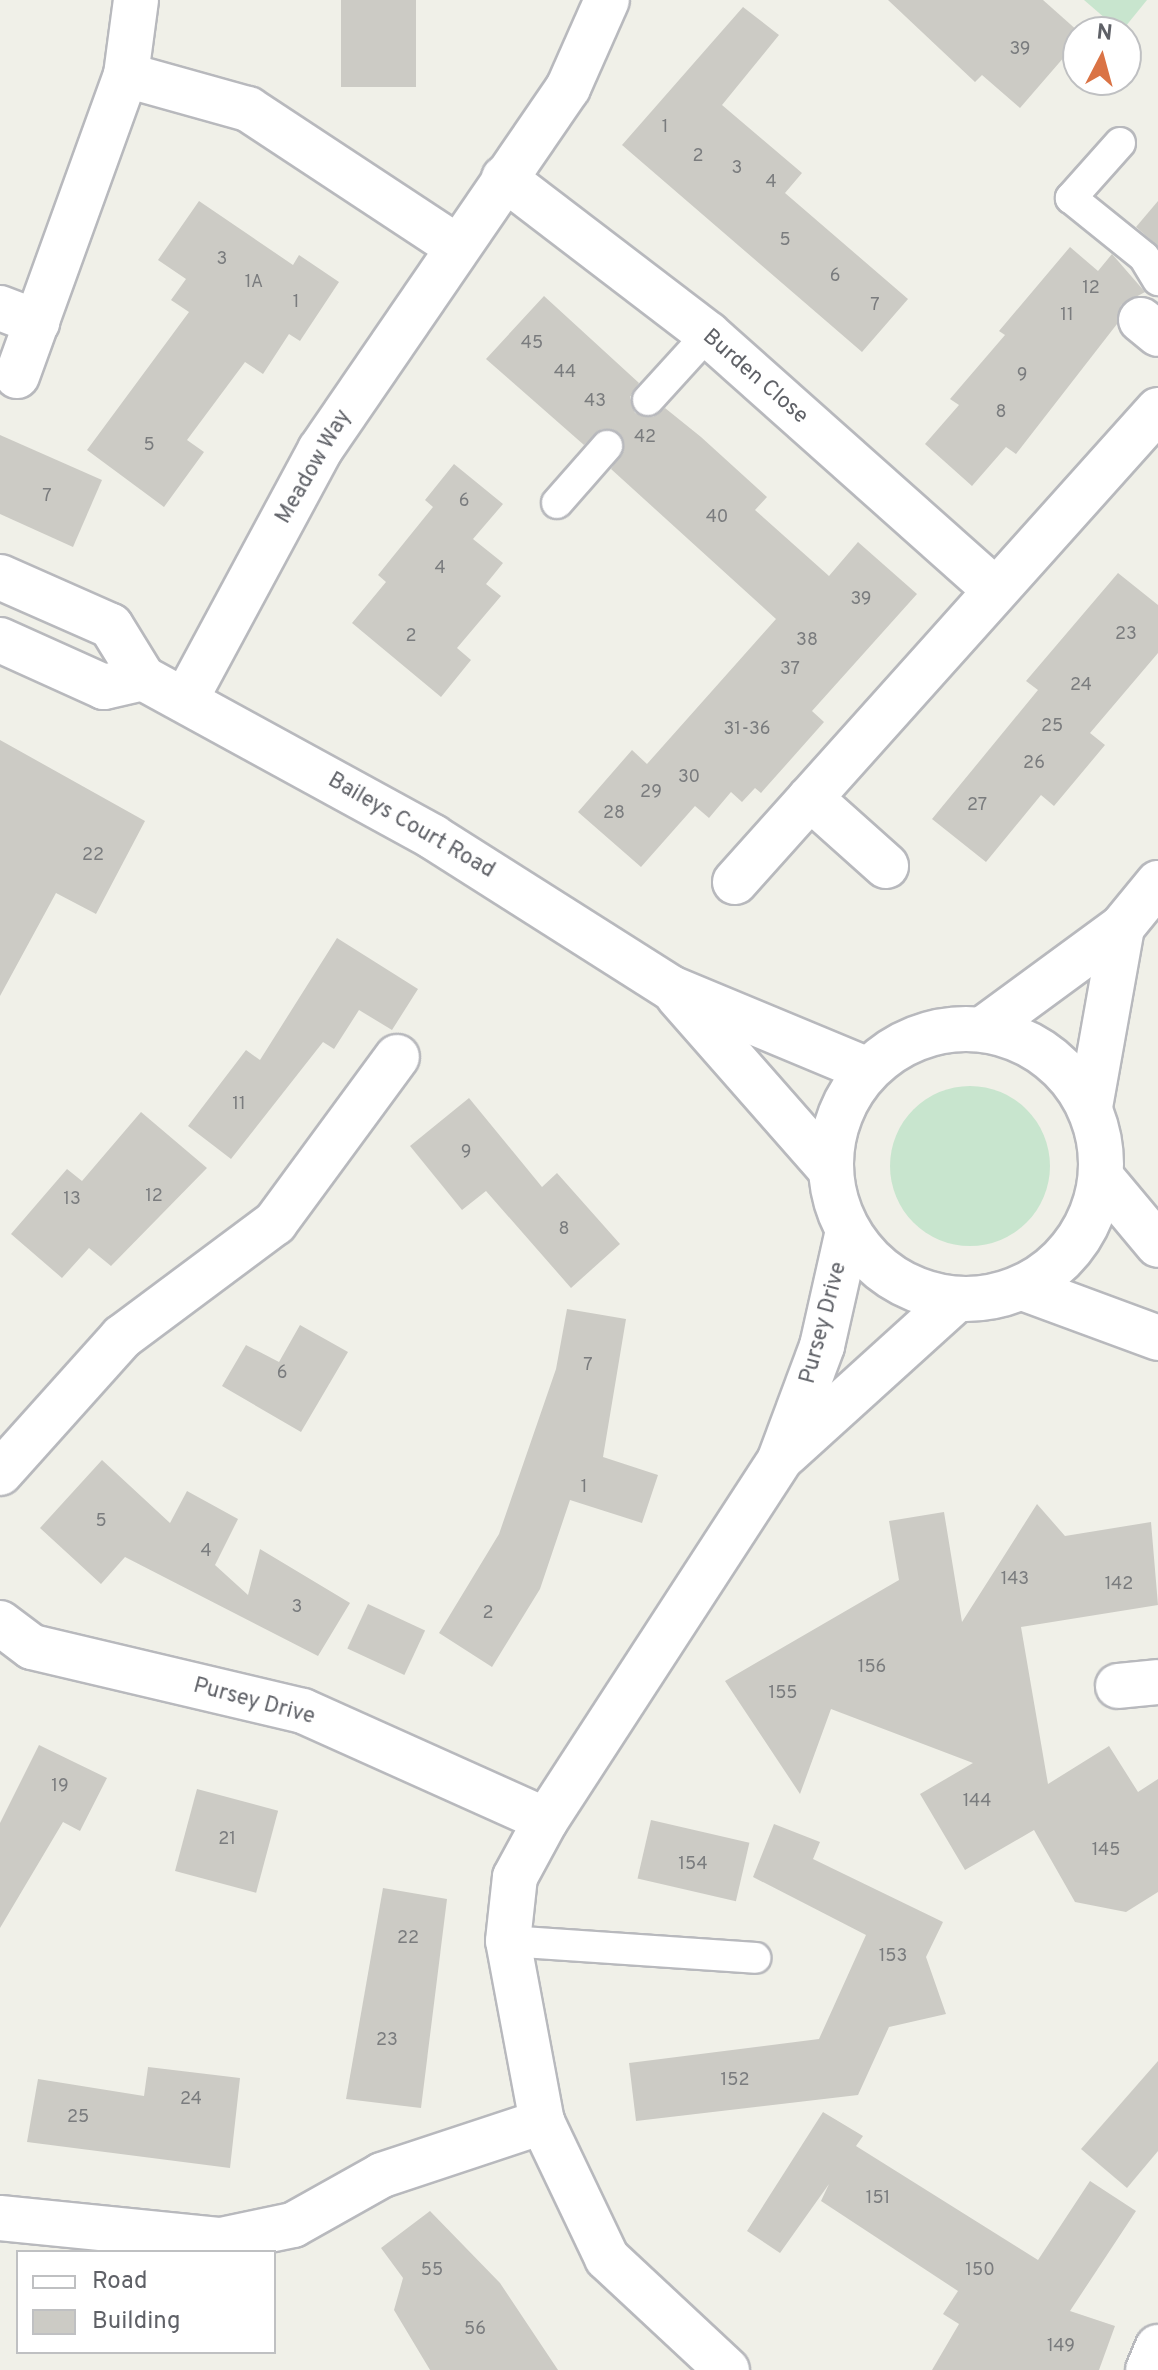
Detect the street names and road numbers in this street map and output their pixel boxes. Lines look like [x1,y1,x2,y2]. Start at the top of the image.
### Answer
street label: Burden Close [697,324,813,430]
street label: Meadow Way [271,405,357,529]
street label: Baileys Court Road [323,768,499,884]
street label: Pursey Drive [795,1259,853,1387]
street label: Pursey Drive [190,1673,318,1731]

